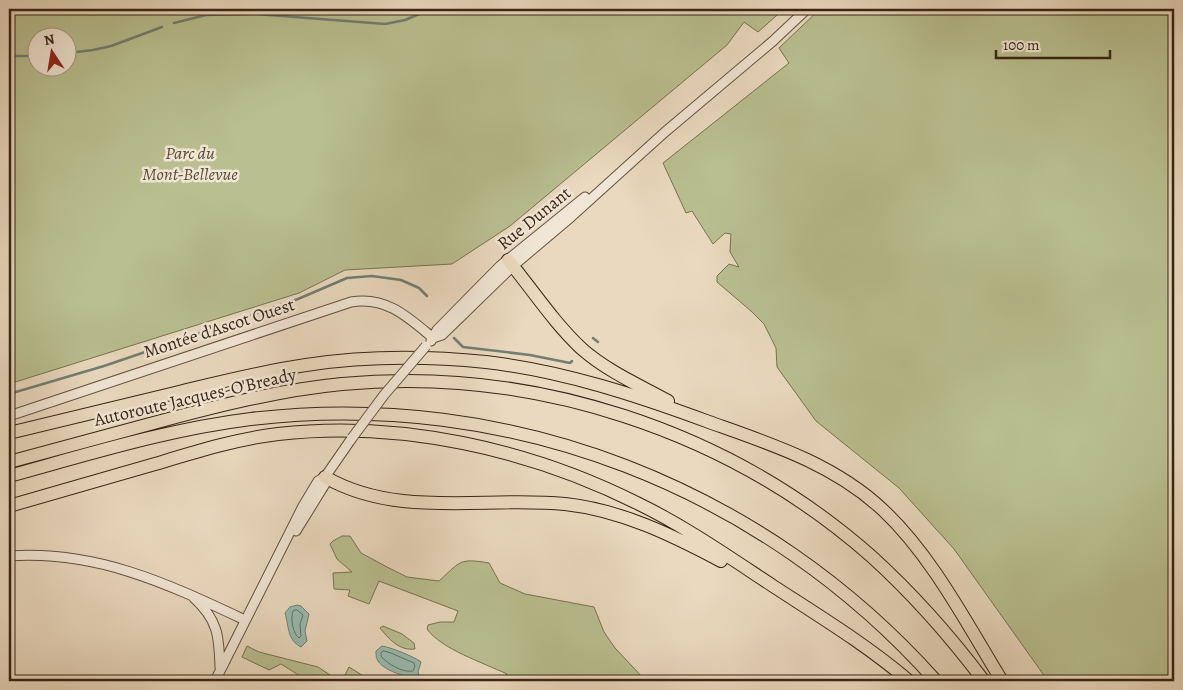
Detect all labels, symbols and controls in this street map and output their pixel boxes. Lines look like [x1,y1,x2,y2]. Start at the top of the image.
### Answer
north arrow [28,28,78,78]
scale bar [996,28,1109,60]
text: N [42,29,56,50]
text: 100 m [1003,35,1040,55]
park label: Parc du Mont-Bellevue [142,141,238,186]
street label: Rue Dunant [492,181,576,255]
street label: Montée d'Ascot Ouest [140,292,298,364]
street label: Autoroute Jacques-O'Bready [91,362,299,432]

